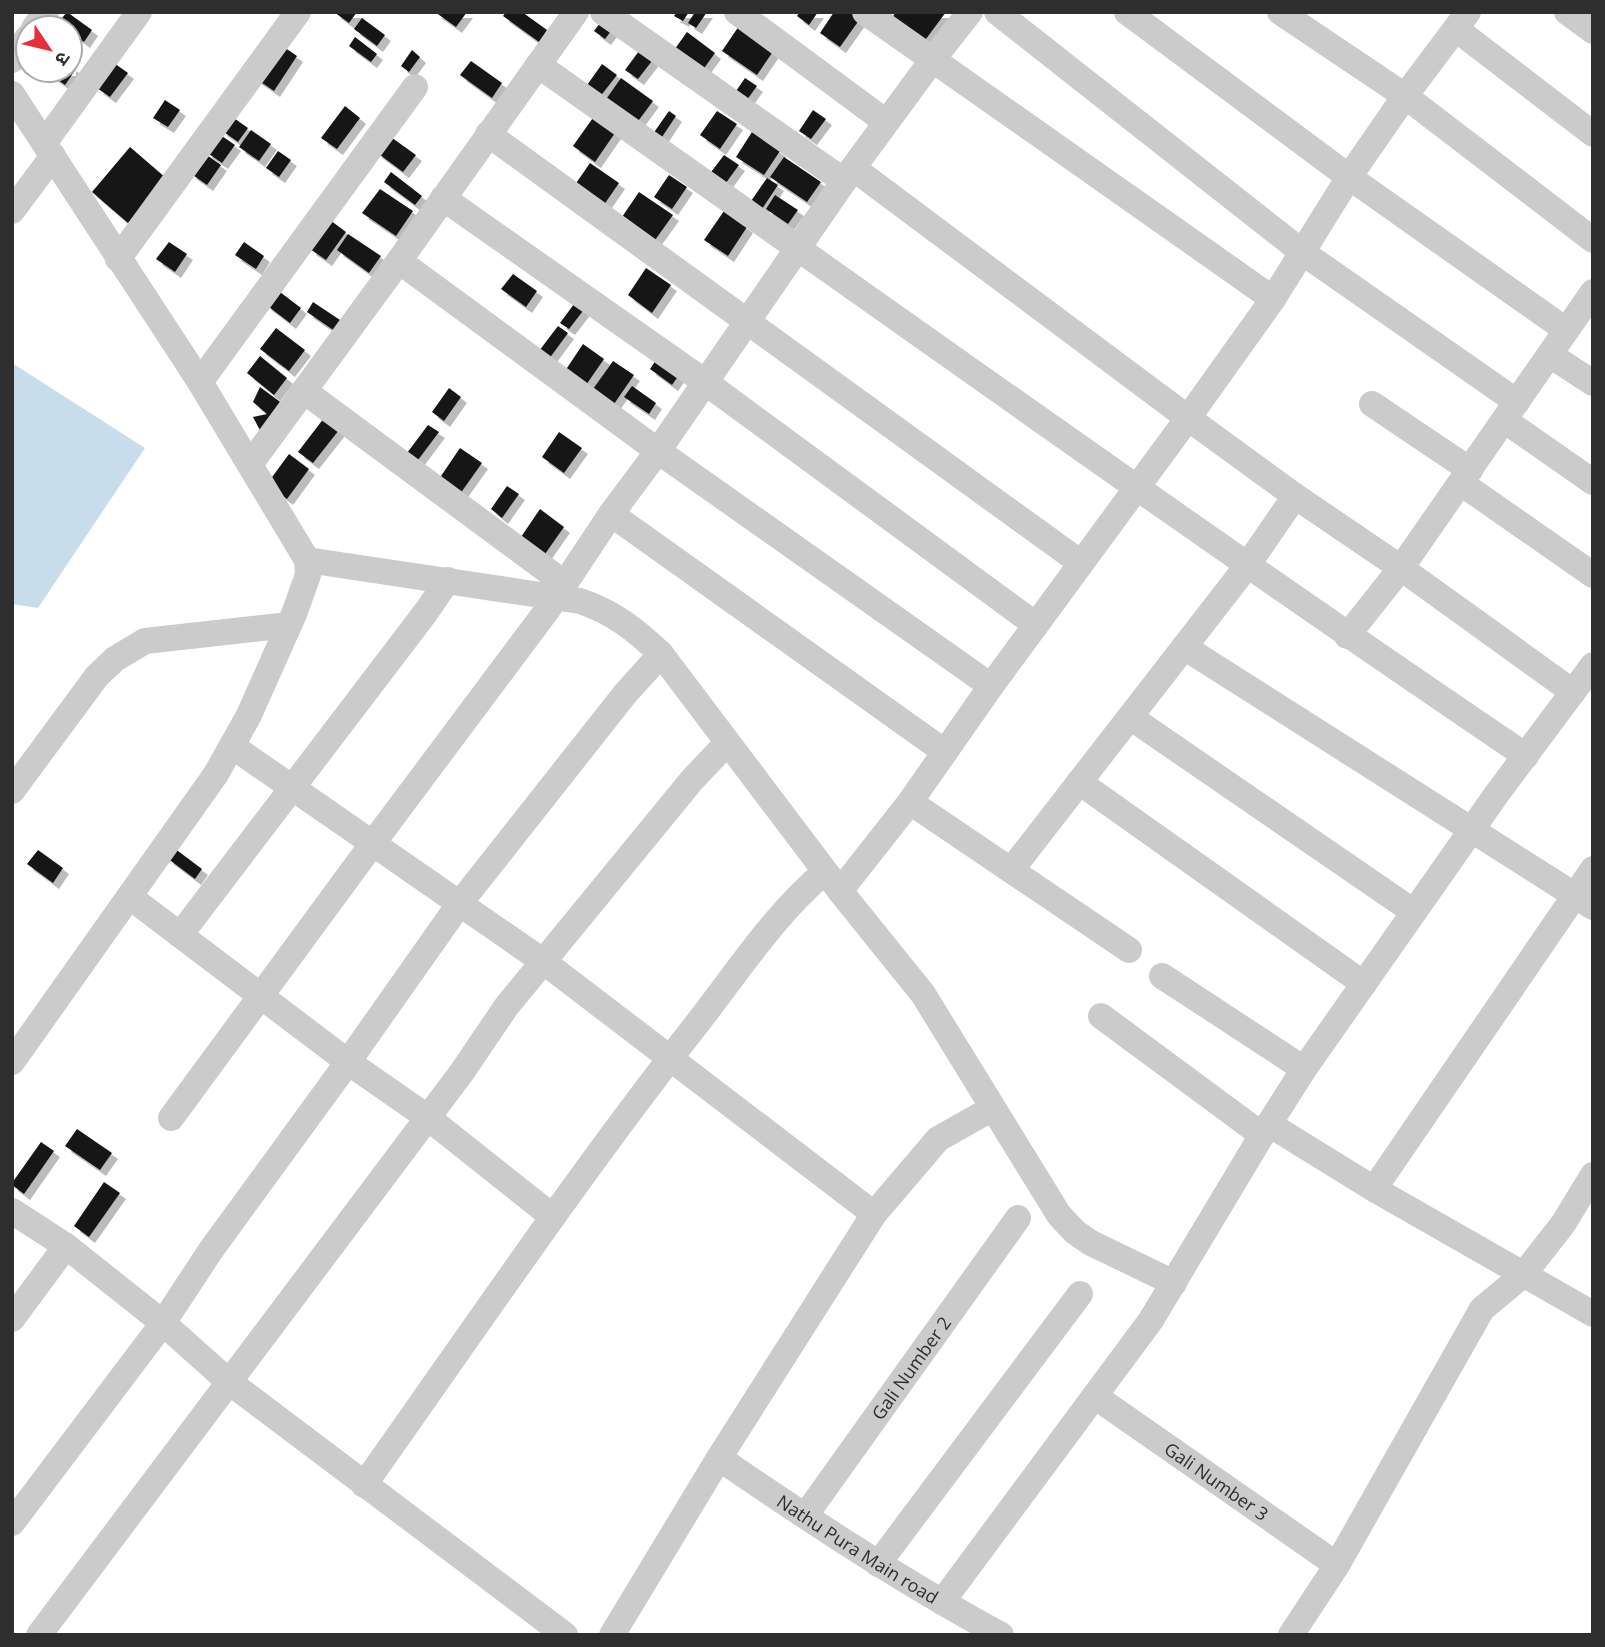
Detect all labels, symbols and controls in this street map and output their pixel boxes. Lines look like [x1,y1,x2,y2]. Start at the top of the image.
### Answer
north arrow [14,14,84,84]
text: उ [49,47,77,71]
street label: Gali Number 2 [866,1311,956,1424]
street label: Gali Number 3 [1160,1436,1273,1526]
street label: Nathu Pura Main road [773,1489,943,1609]

